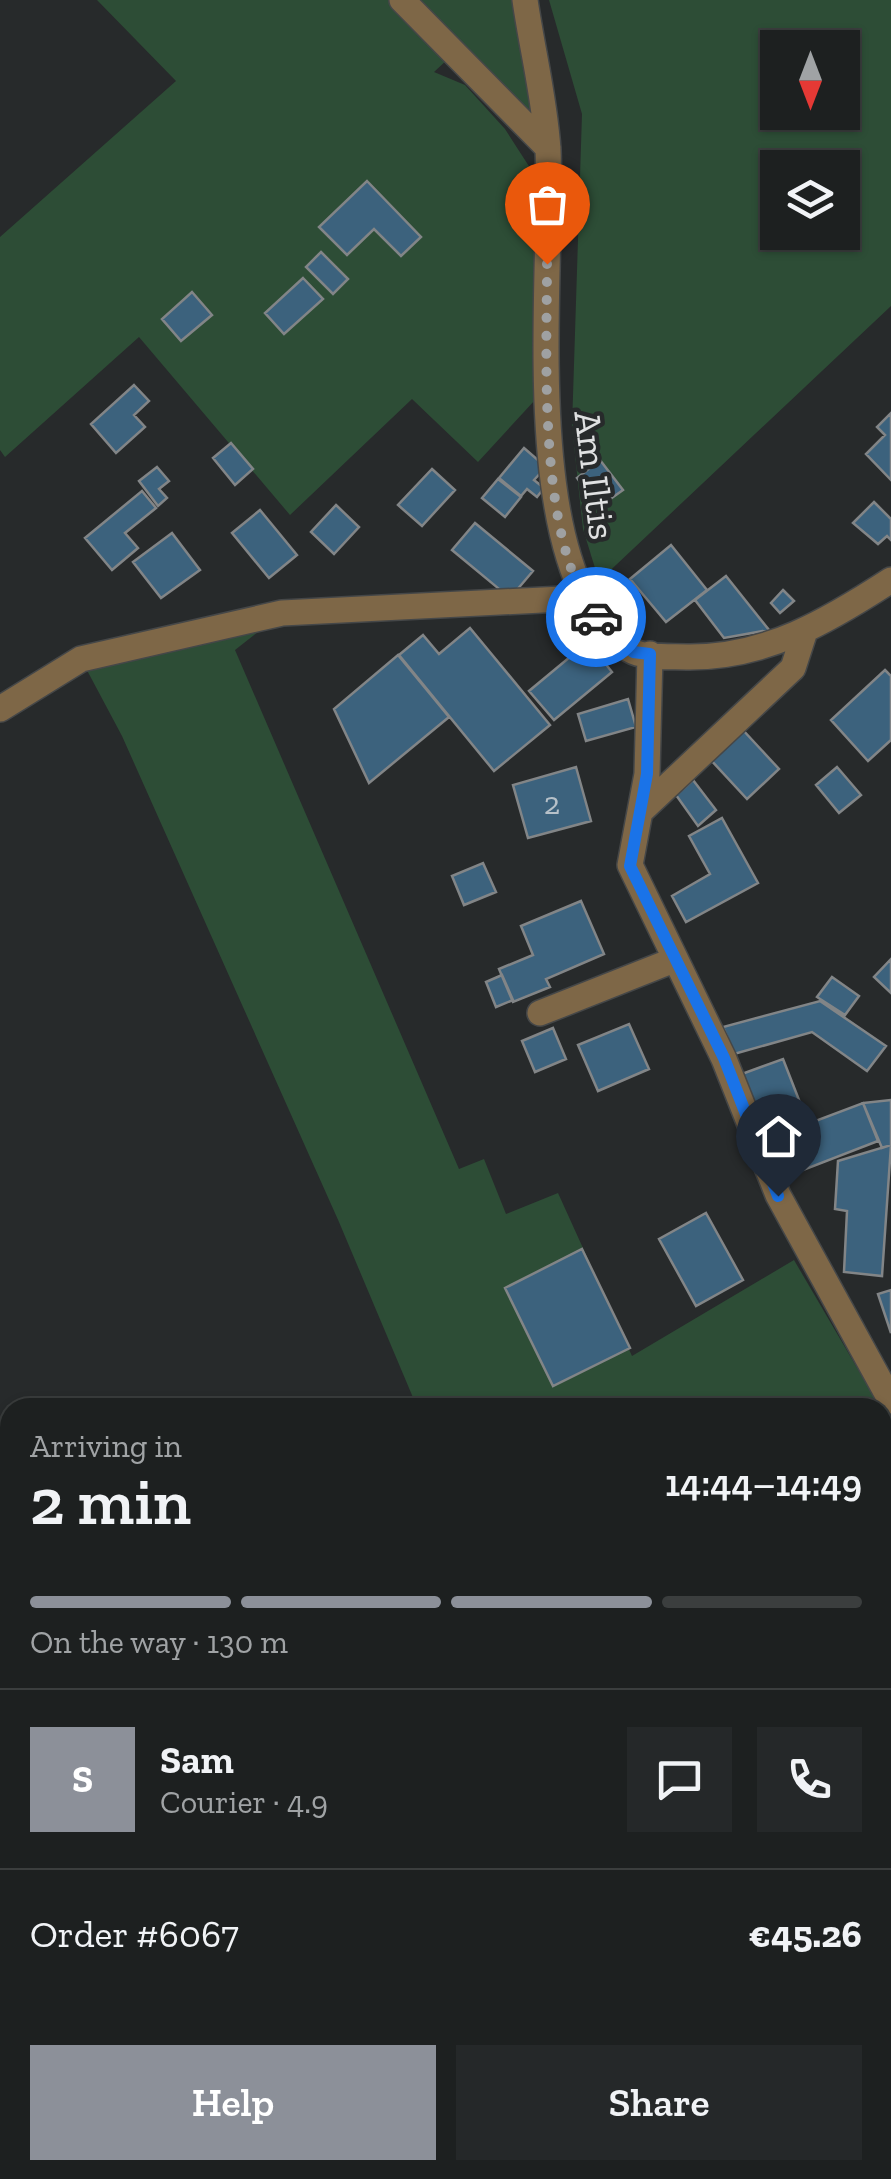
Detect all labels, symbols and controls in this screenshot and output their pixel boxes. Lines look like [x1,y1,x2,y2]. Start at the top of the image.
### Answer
north arrow [760,30,860,130]
map controls [760,30,860,250]
button: layers [760,150,860,250]
pin [505,162,590,265]
icon: bag [520,177,575,232]
street label: Am Iltis [564,408,626,542]
courier [546,567,646,667]
icon: car [569,590,624,645]
house number: 2 [544,784,560,822]
pin [736,1094,821,1197]
icon: home [751,1109,806,1164]
text: Arriving in [30,1427,182,1465]
text: 14:44–14:49 [665,1460,862,1506]
text: 2 min [30,1463,191,1541]
text: On the way · 130 m [30,1623,288,1661]
button: chat [627,1727,732,1832]
button: phone [757,1727,862,1832]
text: Sam [160,1737,234,1783]
text: S [72,1756,93,1802]
text: Courier · 4.9 [160,1783,328,1821]
text: Order #6067 [30,1911,239,1957]
text: €45.26 [749,1911,862,1957]
button: Help [30,2045,436,2160]
button: Share [456,2045,862,2160]

